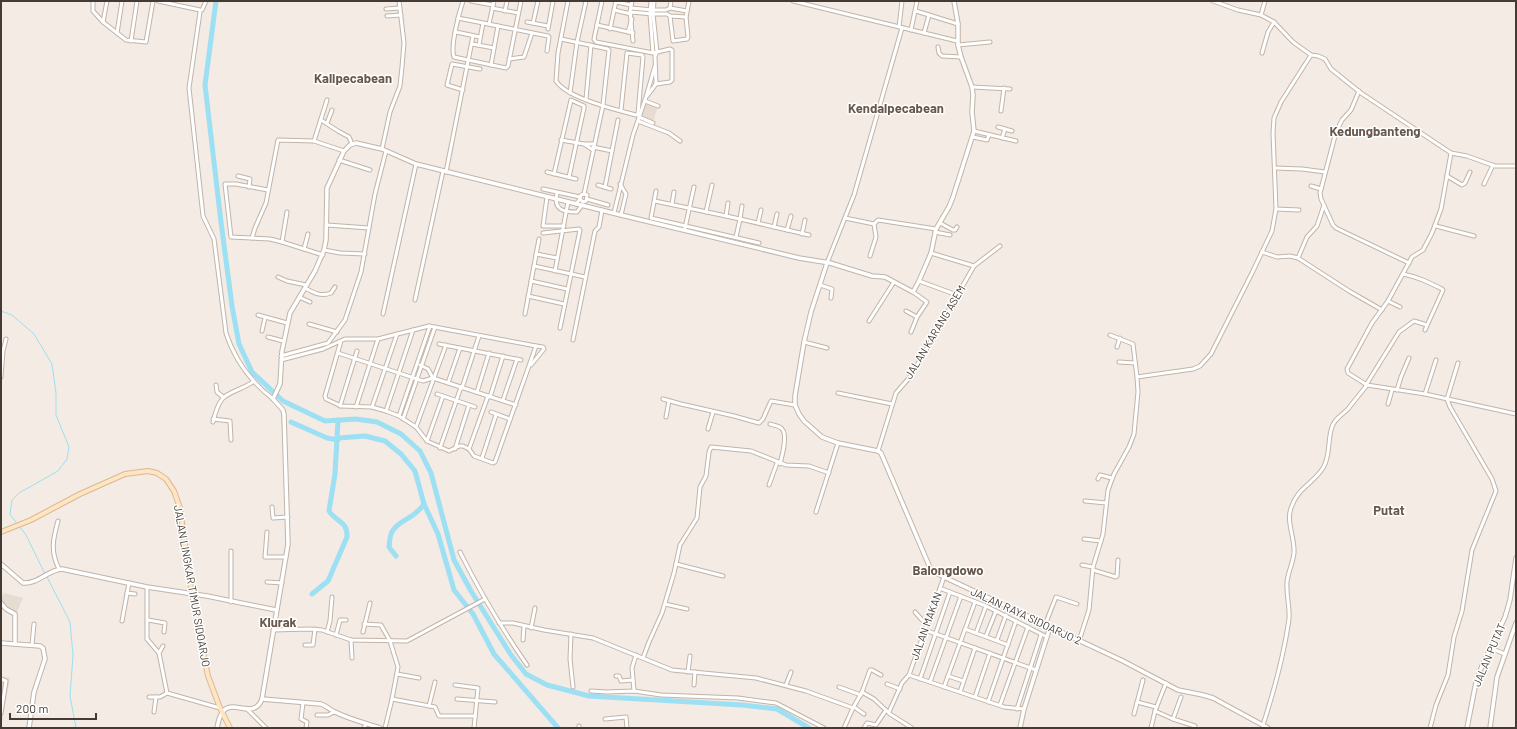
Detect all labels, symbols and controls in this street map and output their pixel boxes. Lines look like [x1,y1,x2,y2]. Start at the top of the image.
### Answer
district label: Kalipecabean [314,70,392,86]
district label: Kendalpecabean [848,100,944,116]
district label: Kedungbanteng [1329,123,1421,139]
street label: JALAN KARANG ASEM [901,283,968,381]
district label: Putat [1373,502,1405,518]
street label: JALAN LINGKAR TIMUR SIDOARJO [172,504,213,668]
district label: Balongdowo [913,562,983,578]
street label: JALAN RAYA SIDOARJO 2 [969,584,1084,647]
street label: JALAN MAKAN [907,590,944,662]
district label: Klurak [259,614,297,630]
street label: JALAN PUTAT [1469,621,1508,688]
scale bar [10,695,96,721]
text: 200 m [16,701,48,715]

